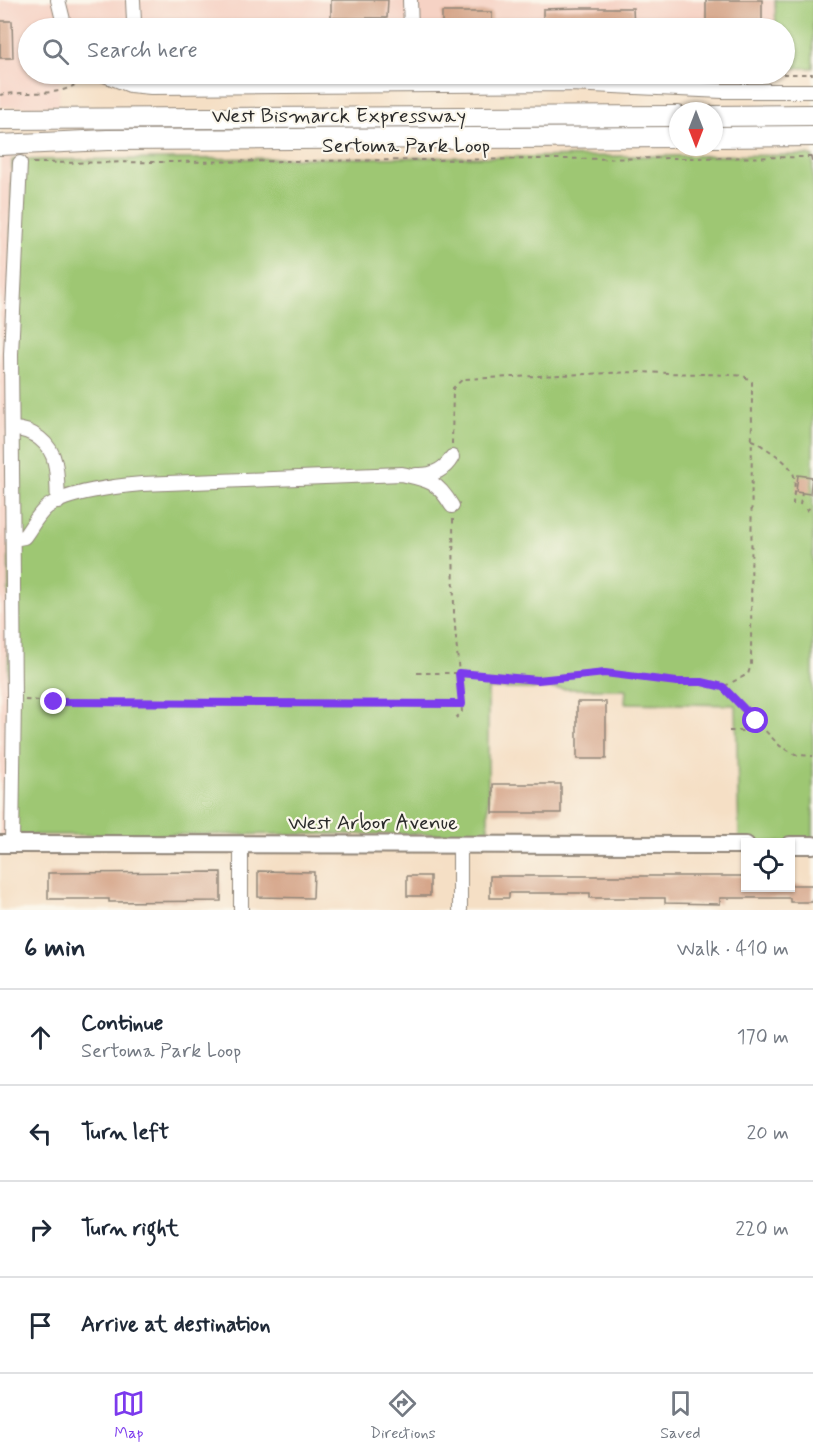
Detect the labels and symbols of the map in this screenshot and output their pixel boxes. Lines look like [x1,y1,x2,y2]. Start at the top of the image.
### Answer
street label: West Bismarck Expressway [212,102,466,130]
north arrow [669,102,723,156]
street label: Sertoma Park Loop [322,132,490,160]
route end [40,688,66,714]
route start [742,707,768,733]
street label: West Arbor Avenue [288,809,458,837]

